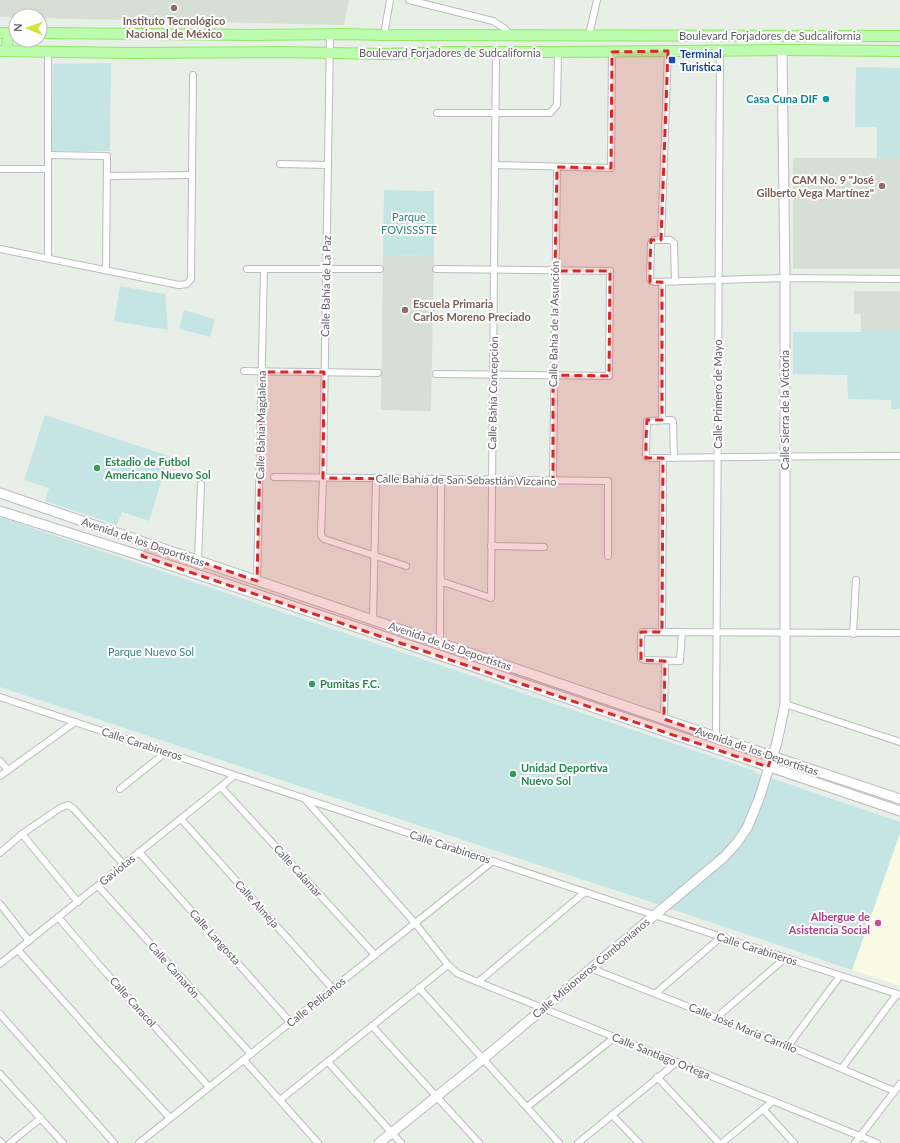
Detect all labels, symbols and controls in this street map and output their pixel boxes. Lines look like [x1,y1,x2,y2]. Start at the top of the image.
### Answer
marker: Instituto Tecnológico Nacional de México [169,3,179,13]
north arrow [8,8,48,48]
place label: Instituto Tecnológico Nacional de México [123,14,225,40]
text: N [11,23,24,32]
street label: Boulevard Forjadores de Sudcalifornia [679,29,861,42]
street label: Boulevard Forjadores de Sudcalifornia [359,46,541,59]
place label: Terminal Turistica [680,47,722,73]
marker: Terminal Turistica [667,55,677,65]
place label: Casa Cuna DIF [746,92,818,105]
marker: Casa Cuna DIF [821,94,831,104]
place label: CAM No. 9 "José Gilberto Vega Martínez" [756,173,874,199]
marker: CAM No. 9 "José Gilberto Vega Martínez" [877,181,887,191]
park label: Parque FOVISSSTE [381,210,437,236]
street label: Calle Bahía de La Paz [318,235,333,337]
street label: Calle Bahía de la Asunción [546,261,561,387]
place label: Escuela Primaria Carlos Moreno Preciado [413,297,531,323]
marker: Escuela Primaria Carlos Moreno Preciado [400,305,410,315]
street label: Calle Bahía Concepción [485,336,500,450]
street label: Calle Primero de Mayo [711,339,724,449]
street label: Calle Sierra de la Victoria [778,350,791,470]
street label: Calle Bahía Magdalena [253,370,268,480]
place label: Estadio de Futbol Americano Nuevo Sol [104,455,211,481]
marker: Estadio de Futbol Americano Nuevo Sol [92,463,102,473]
street label: Calle Bahía de San Sebastián Vizcaino [375,471,557,488]
street label: Avenida de los Deportistas [80,514,206,569]
street label: Avenida de los Deportistas [387,618,513,673]
park label: Parque Nuevo Sol [108,645,194,658]
place label: Pumitas F.C. [320,677,380,690]
marker: Pumitas F.C. [307,679,317,689]
street label: Avenida de los Deportistas [694,723,820,778]
street label: Calle Carabineros [100,724,184,763]
place label: Unidad Deportiva Nuevo Sol [521,761,608,787]
marker: Unidad Deportiva Nuevo Sol [508,769,518,779]
street label: Calle Carabineros [408,827,492,866]
street label: Calle Calamar [271,842,325,900]
street label: Gaviotas [96,851,137,888]
street label: Calle Almeja [233,877,282,930]
street label: Calle Langosta [187,906,244,967]
place label: Albergue de Asistencia Social [788,910,870,936]
street label: Calle Misioneros Combonianos [529,915,652,1020]
marker: Albergue de Asistencia Social [873,918,883,928]
street label: Calle Carabineros [715,929,799,968]
street label: Calle Camarón [146,939,203,1000]
street label: Calle Caracol [108,974,159,1029]
street label: Calle Pelícanos [284,974,348,1029]
street label: Calle José María Carrillo [687,1000,799,1055]
street label: Calle Santiago Ortega [610,1030,712,1081]

